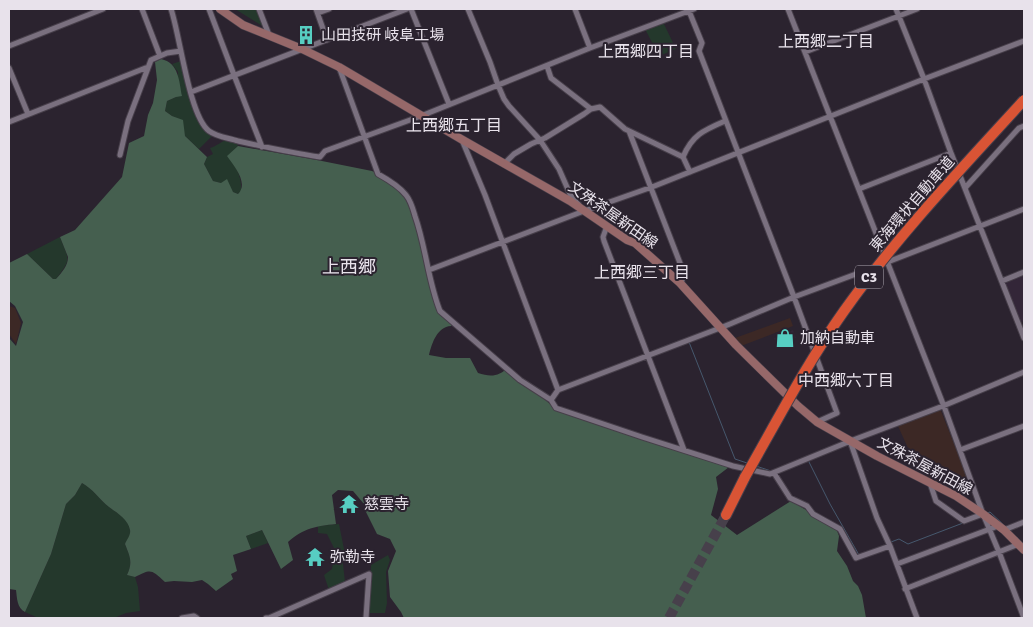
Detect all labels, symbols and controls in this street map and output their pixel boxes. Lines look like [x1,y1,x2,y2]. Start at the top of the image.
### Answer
building icon: 山田技研 岐阜工場 [295,24,317,46]
place label: 山田技研 岐阜工場 [321,26,444,44]
district label: 上西郷二丁目 [778,32,874,52]
district label: 上西郷四丁目 [598,42,694,62]
district label: 上西郷五丁目 [406,116,502,136]
street label: 東海環状自動車道 [866,153,958,255]
street label: 文殊茶屋新田線 [565,178,661,252]
district label: 上西郷 [322,256,376,278]
district label: 上西郷三丁目 [594,263,690,283]
road number: C3 [855,266,883,288]
shop icon: 加納自動車 [774,327,796,349]
place label: 加納自動車 [800,329,875,347]
district label: 中西郷六丁目 [798,371,894,391]
street label: 文殊茶屋新田線 [874,433,976,499]
temple icon: 慈雲寺 [338,493,360,515]
place label: 慈雲寺 [364,495,409,513]
temple icon: 弥勒寺 [304,546,326,568]
place label: 弥勒寺 [330,548,375,566]

